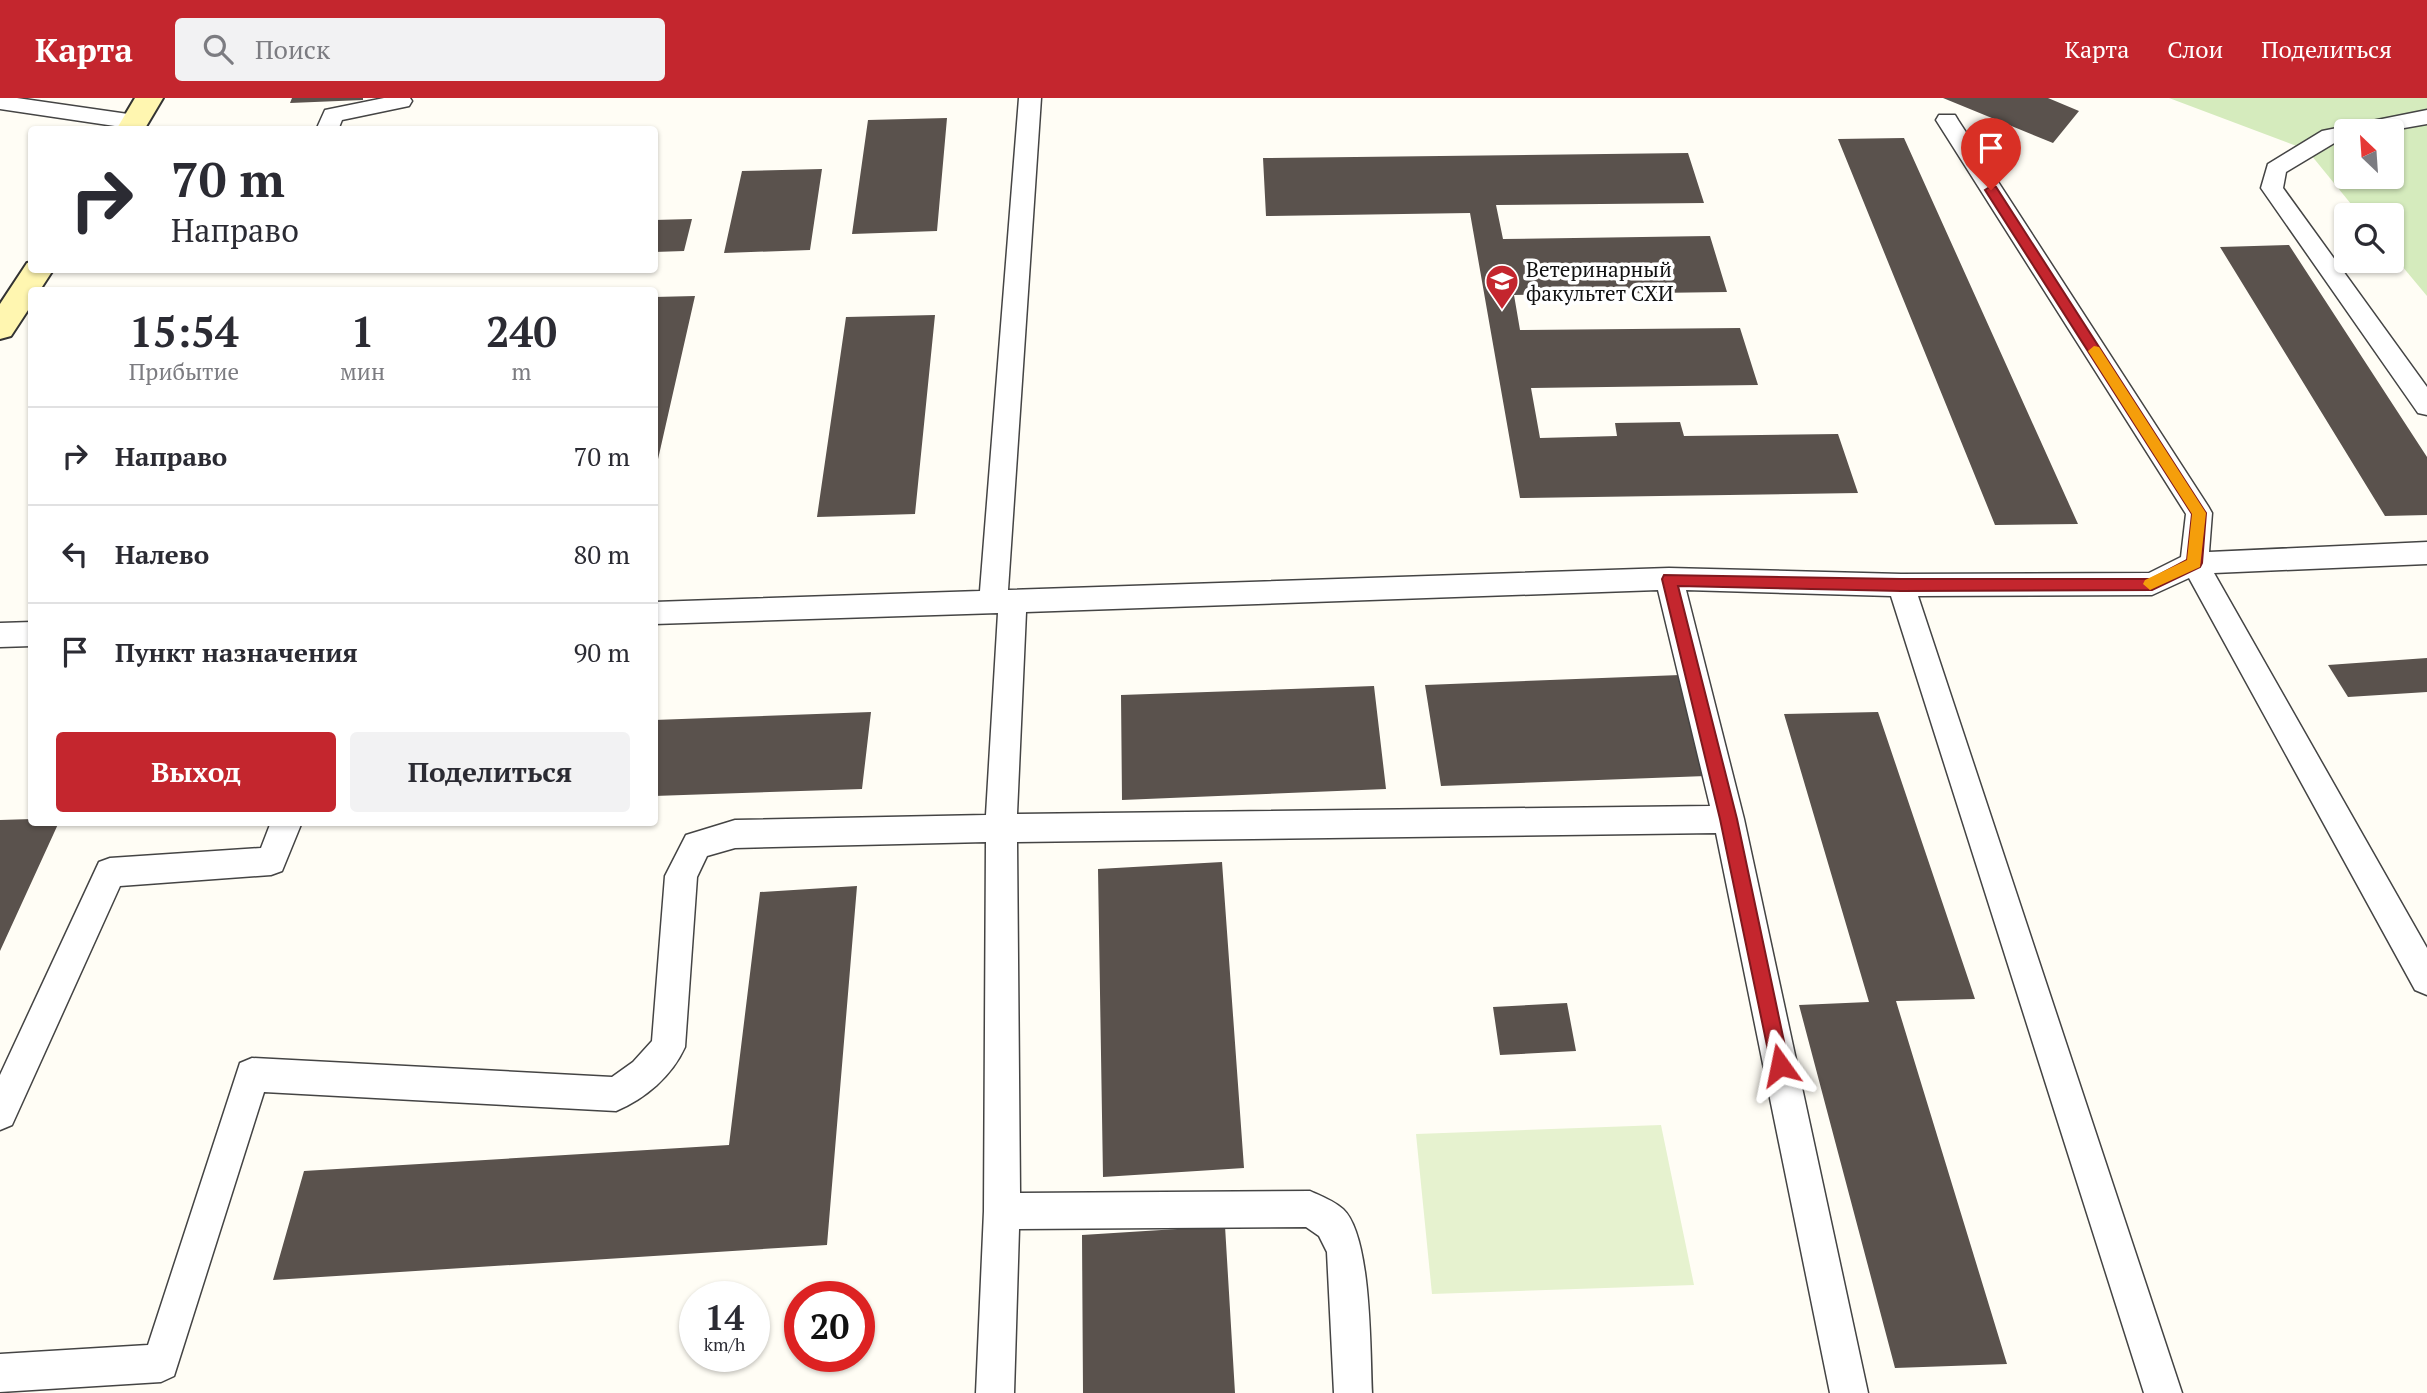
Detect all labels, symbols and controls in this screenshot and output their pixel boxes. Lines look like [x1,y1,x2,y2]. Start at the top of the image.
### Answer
search box [175,18,665,81]
text: Карта [35,28,133,71]
icon: search [199,30,237,68]
text: Поиск [255,32,330,66]
text: Карта [2064,33,2129,65]
text: Слои [2167,33,2223,65]
text: Поделиться [2261,33,2392,65]
pin [1961,118,2021,190]
north arrow [2334,119,2404,189]
map controls [2334,119,2404,273]
icon: arrive [1972,129,2010,167]
text: 70 m [171,146,285,211]
icon: right [56,154,147,245]
button: search [2334,203,2404,273]
text: Направо [171,209,299,251]
place label: Ветеринарный факультет СХИ [1526,255,1673,307]
school or university icon: Ветеринарный факультет СХИ [1483,262,1521,311]
text: 15:54 [129,303,239,359]
text: 1 [351,303,374,359]
text: 240 [486,303,557,359]
text: Прибытие [129,356,239,387]
text: мин [340,356,385,387]
text: m [512,356,531,387]
icon: right [56,437,94,475]
text: Направо [115,439,227,473]
text: 70 m [574,439,630,473]
icon: left [56,535,94,573]
text: Налево [115,537,209,571]
text: 80 m [574,537,630,571]
icon: arrive [56,633,94,671]
text: Пункт назначения [115,635,358,669]
text: 90 m [574,635,630,669]
button: Выход [56,732,336,812]
button: Поделиться [350,732,630,812]
position arrow [1743,1028,1817,1102]
speed limit sign: 20 [784,1281,875,1372]
text: 14 [705,1294,744,1340]
text: km/h [704,1332,745,1356]

